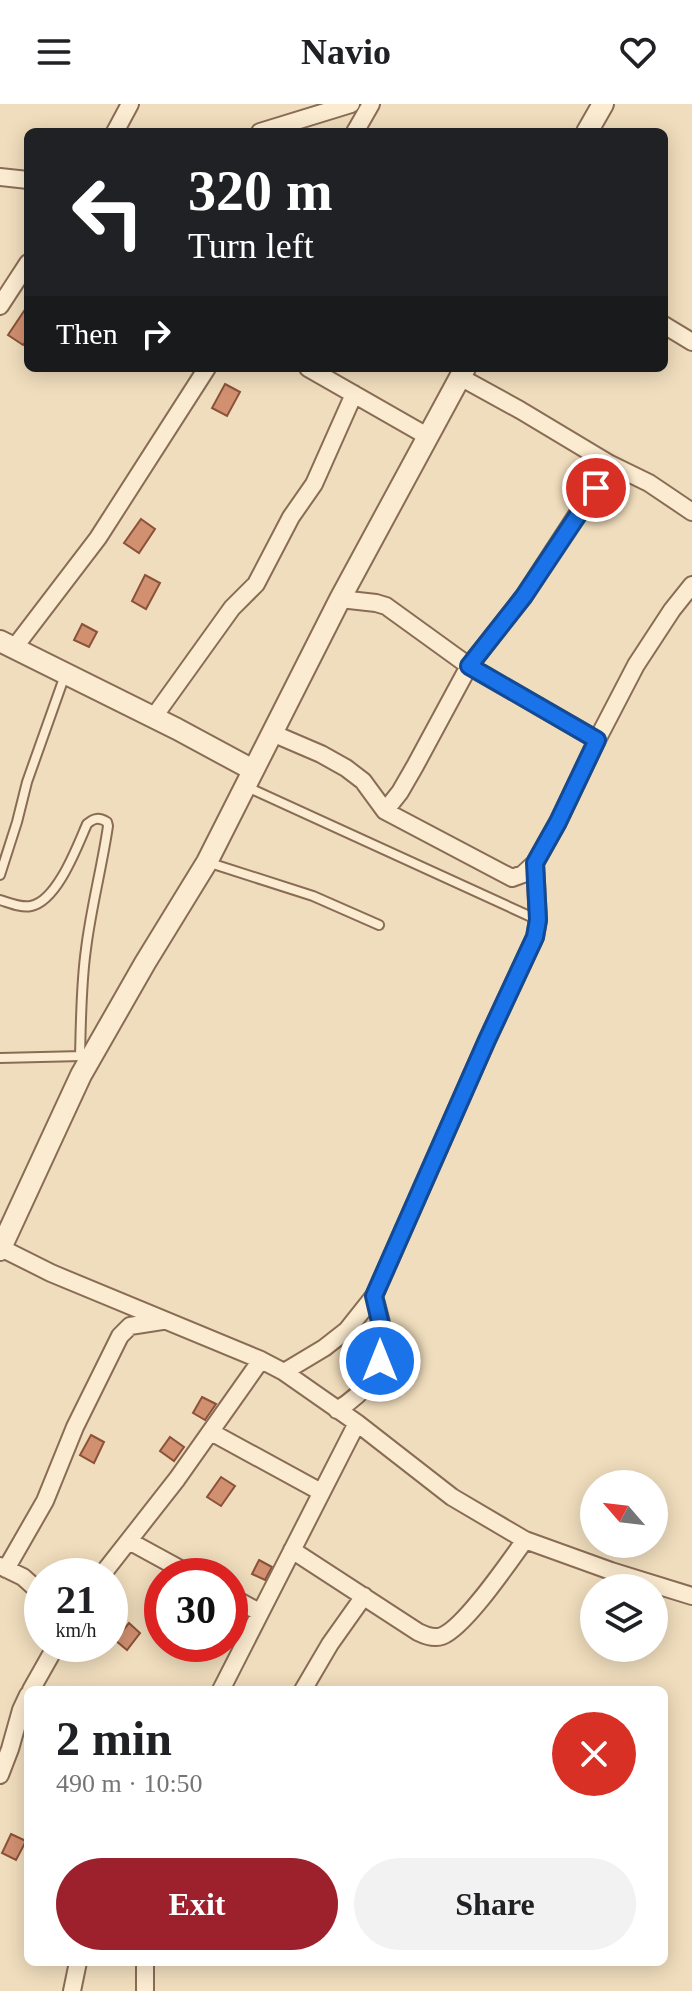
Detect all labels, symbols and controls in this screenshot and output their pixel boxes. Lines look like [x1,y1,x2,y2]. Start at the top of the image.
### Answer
icon: menu [32,30,76,74]
icon: heart [616,30,660,74]
text: Navio [301,32,391,72]
icon: left [56,160,160,264]
text: 320 m [188,160,333,222]
text: Turn left [188,226,314,266]
icon: right [134,312,178,356]
text: Then [56,317,118,350]
pin [562,454,630,522]
icon: arrive [574,466,618,510]
position arrow [338,1319,422,1403]
north arrow [580,1470,668,1558]
map controls [580,1470,668,1662]
speed limit sign: 30 [144,1558,248,1662]
button: layers [580,1574,668,1662]
text: 21 [56,1577,96,1622]
text: km/h [55,1619,97,1641]
text: 2 min [56,1712,172,1765]
button: close [552,1712,636,1796]
text: 490 m · 10:50 [56,1769,203,1798]
button: Exit [56,1858,338,1950]
button: Share [354,1858,636,1950]

